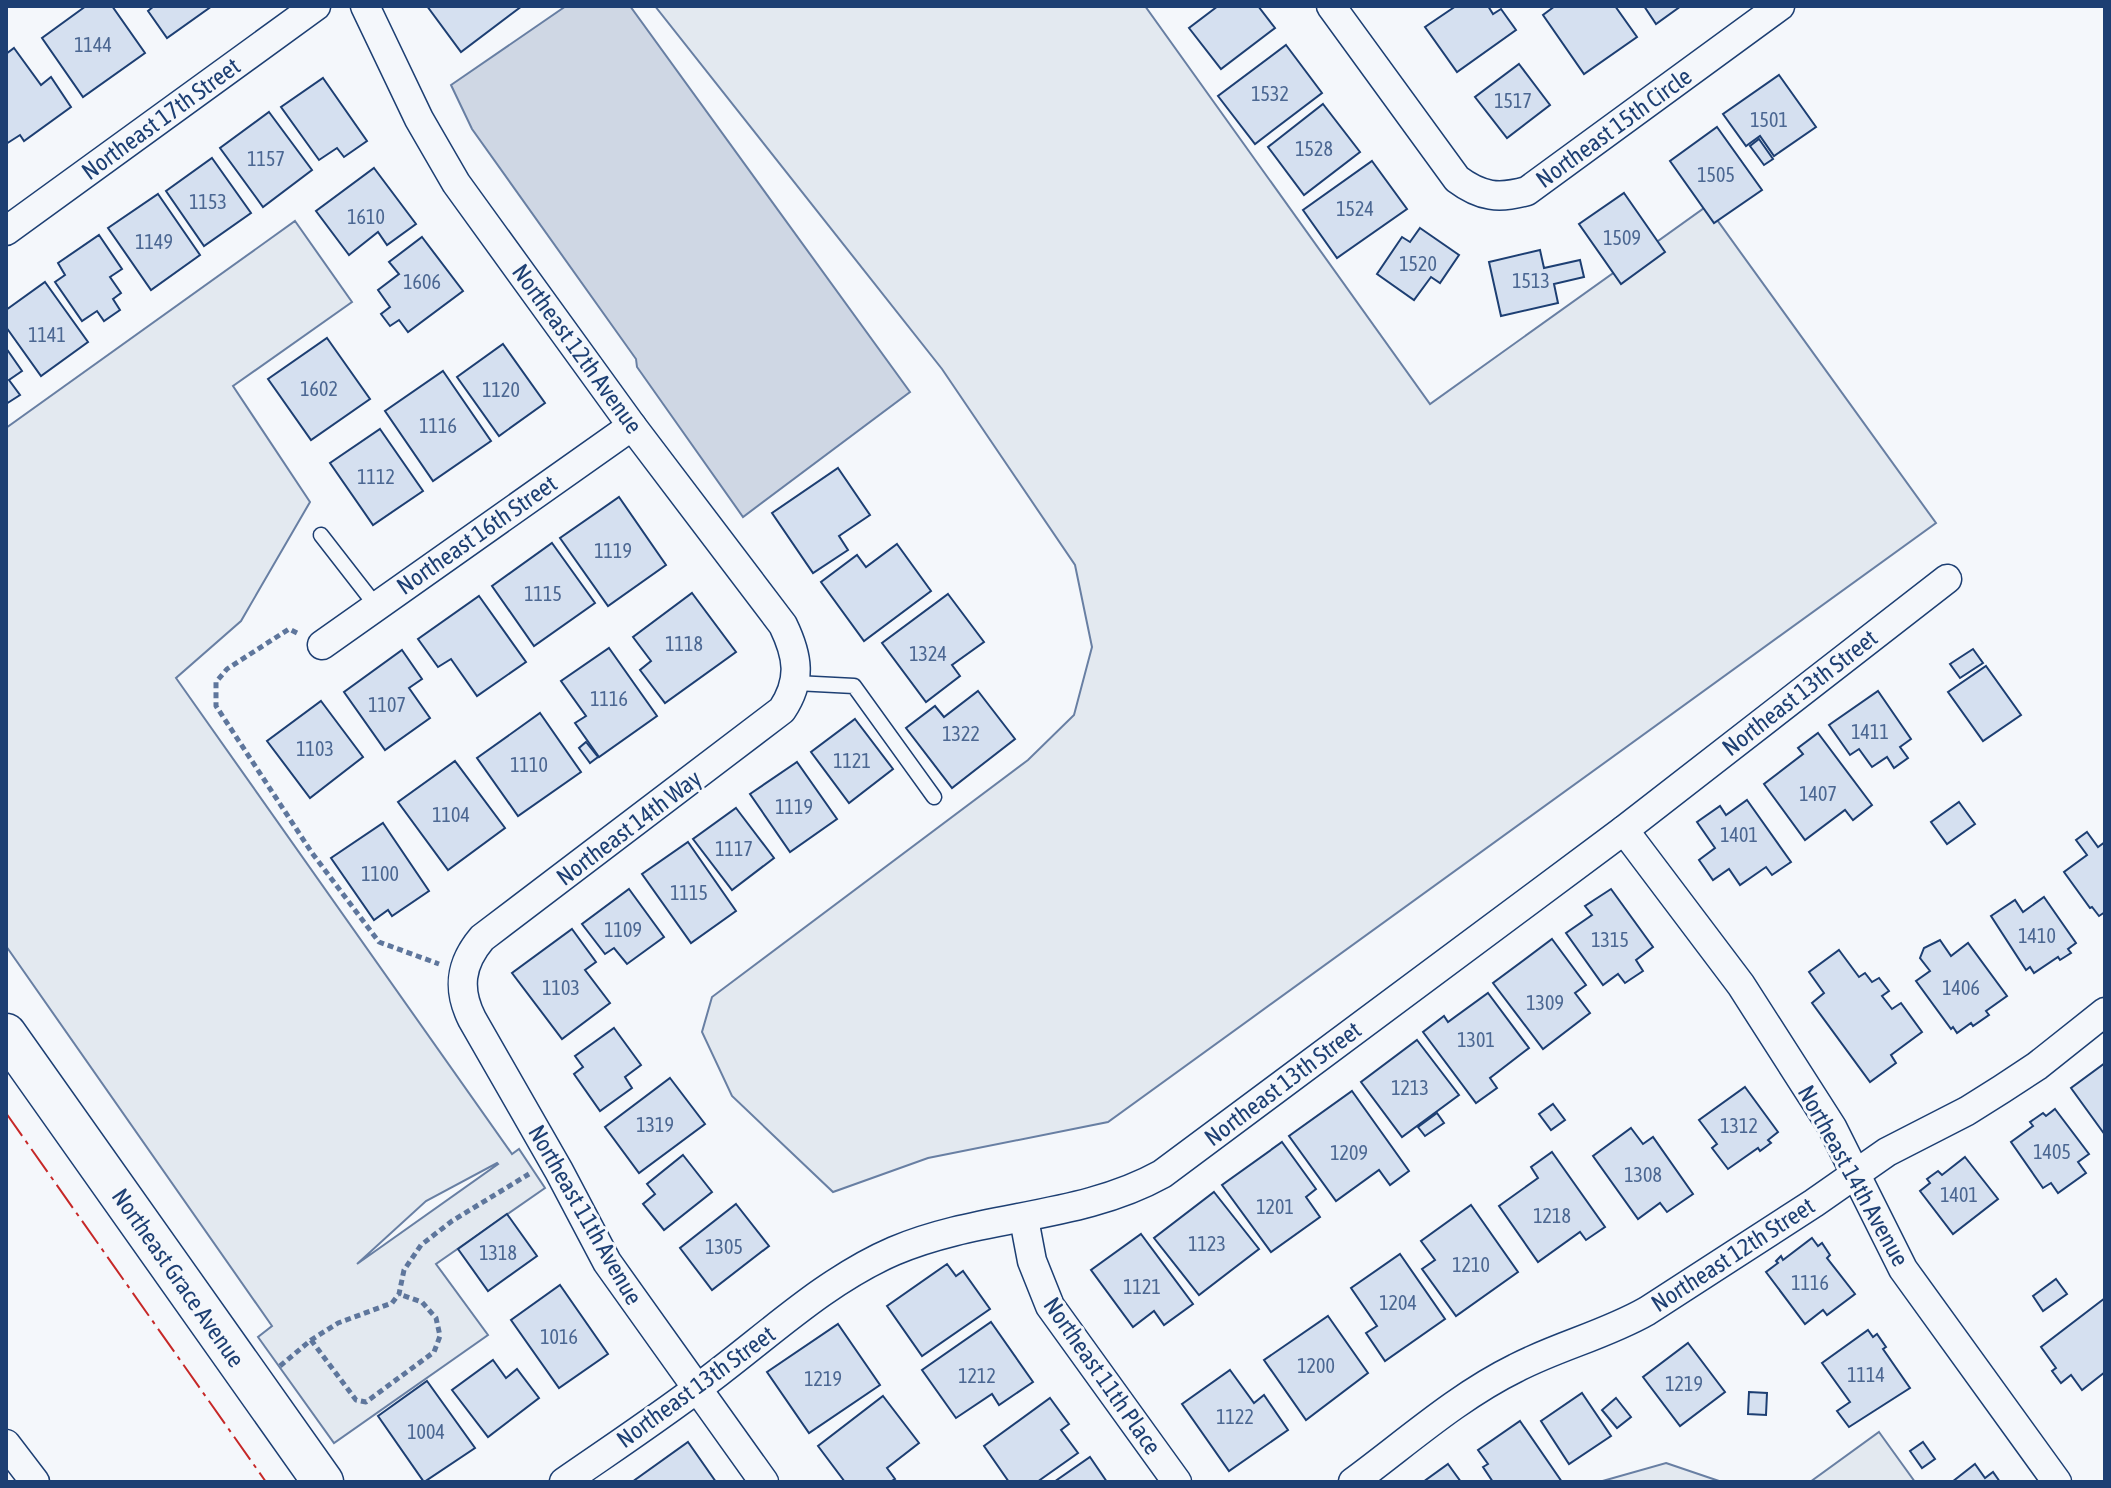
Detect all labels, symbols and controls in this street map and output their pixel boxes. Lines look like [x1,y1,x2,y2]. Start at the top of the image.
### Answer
house number: 1144 [74,33,112,56]
street label: Northeast 17th Street [76,52,245,185]
street label: Northeast 15th Circle [1531,62,1697,193]
house number: 1532 [1251,82,1289,105]
house number: 1517 [1494,89,1532,112]
house number: 1501 [1750,108,1788,131]
house number: 1528 [1295,137,1333,160]
house number: 1157 [247,147,285,170]
house number: 1505 [1697,163,1735,186]
house number: 1153 [189,190,227,213]
house number: 1524 [1336,197,1374,220]
house number: 1610 [347,205,385,228]
house number: 1509 [1603,226,1641,249]
house number: 1149 [135,230,173,253]
house number: 1520 [1399,252,1437,275]
street label: Northeast 12th Avenue [507,259,648,439]
house number: 1513 [1512,269,1550,292]
house number: 1606 [403,270,441,293]
house number: 1141 [28,323,66,346]
house number: 1602 [300,377,338,400]
house number: 1120 [482,378,520,401]
house number: 1116 [419,414,457,437]
house number: 1112 [357,465,395,488]
street label: Northeast 16th Street [392,469,562,600]
house number: 1119 [594,539,632,562]
house number: 1115 [524,582,562,605]
street label: Northeast 13th Street [1717,624,1882,761]
house number: 1118 [665,632,703,655]
house number: 1324 [909,642,947,665]
house number: 1116 [590,687,628,710]
house number: 1107 [368,693,406,716]
house number: 1411 [1851,720,1889,743]
house number: 1322 [942,722,980,745]
house number: 1103 [296,737,334,760]
house number: 1121 [833,749,871,772]
house number: 1110 [510,753,548,776]
street label: Northeast 14th Way [551,764,706,891]
house number: 1407 [1799,782,1837,805]
house number: 1119 [775,795,813,818]
house number: 1104 [432,803,470,826]
house number: 1401 [1720,823,1758,846]
house number: 1117 [715,837,753,860]
house number: 1100 [361,862,399,885]
house number: 1115 [670,881,708,904]
house number: 1109 [604,918,642,941]
house number: 1410 [2018,924,2056,947]
house number: 1315 [1591,928,1629,951]
house number: 1103 [542,976,580,999]
house number: 1406 [1942,976,1980,999]
house number: 1309 [1526,991,1564,1014]
street label: Northeast 13th Street [1199,1016,1366,1151]
house number: 1301 [1457,1028,1495,1051]
house number: 1213 [1391,1076,1429,1099]
street label: Northeast 14th Avenue [1793,1081,1914,1271]
house number: 1319 [636,1113,674,1136]
house number: 1312 [1720,1114,1758,1137]
street label: Northeast 11th Avenue [523,1120,648,1309]
house number: 1405 [2033,1140,2071,1163]
house number: 1209 [1330,1141,1368,1164]
house number: 1308 [1624,1163,1662,1186]
street label: Northeast Grace Avenue [107,1183,250,1372]
house number: 1401 [1940,1183,1978,1206]
street label: Northeast 12th Street [1646,1192,1819,1317]
house number: 1201 [1256,1195,1294,1218]
house number: 1218 [1533,1204,1571,1227]
house number: 1123 [1188,1232,1226,1255]
house number: 1305 [705,1235,743,1258]
house number: 1318 [479,1241,517,1264]
house number: 1210 [1452,1253,1490,1276]
house number: 1116 [1791,1271,1829,1294]
house number: 1121 [1123,1275,1161,1298]
house number: 1204 [1379,1291,1417,1314]
street label: Northeast 11th Place [1038,1292,1167,1459]
street label: Northeast 13th Street [611,1320,780,1453]
house number: 1016 [540,1325,578,1348]
house number: 1200 [1297,1354,1335,1377]
house number: 1114 [1847,1363,1885,1386]
house number: 1212 [958,1364,996,1387]
house number: 1219 [804,1367,842,1390]
house number: 1219 [1665,1372,1703,1395]
house number: 1122 [1216,1405,1254,1428]
house number: 1004 [407,1420,445,1443]

